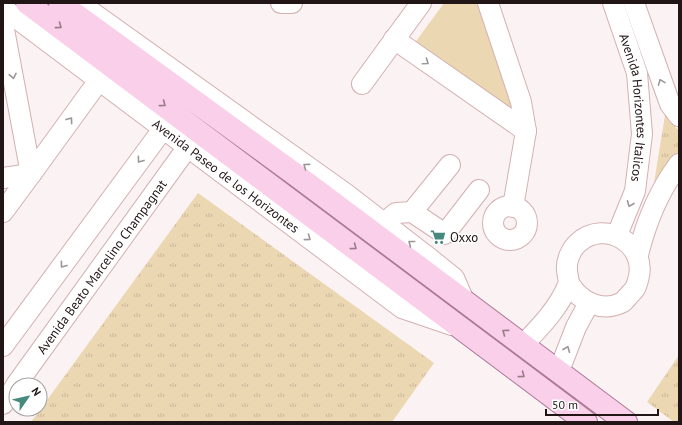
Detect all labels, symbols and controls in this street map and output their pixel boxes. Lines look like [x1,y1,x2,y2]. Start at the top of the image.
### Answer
one-way arrow [54,21,61,28]
street label: Avenida Horizontes Italicos [616,31,651,183]
one-way arrow [422,57,429,65]
one-way arrow [8,73,16,79]
one-way arrow [658,78,666,85]
one-way arrow [159,99,166,107]
street label: Avenida Paseo de los Horizontes [149,115,303,236]
one-way arrow [65,117,73,124]
one-way arrow [137,156,144,163]
one-way arrow [304,164,311,171]
street label: Avenida Beato Marcelino Champagnat [33,176,170,357]
one-way arrow [626,201,634,208]
supermarket icon: Oxxo [429,228,447,246]
place label: Oxxo [450,229,478,246]
one-way arrow [304,233,311,241]
one-way arrow [408,241,415,248]
one-way arrow [349,242,356,249]
one-way arrow [60,260,67,267]
one-way arrow [503,330,510,337]
one-way arrow [563,346,571,353]
one-way arrow [518,370,525,377]
north arrow [8,377,48,417]
text: N [28,384,44,398]
scale bar [546,391,658,417]
text: 50 m [552,397,578,412]

